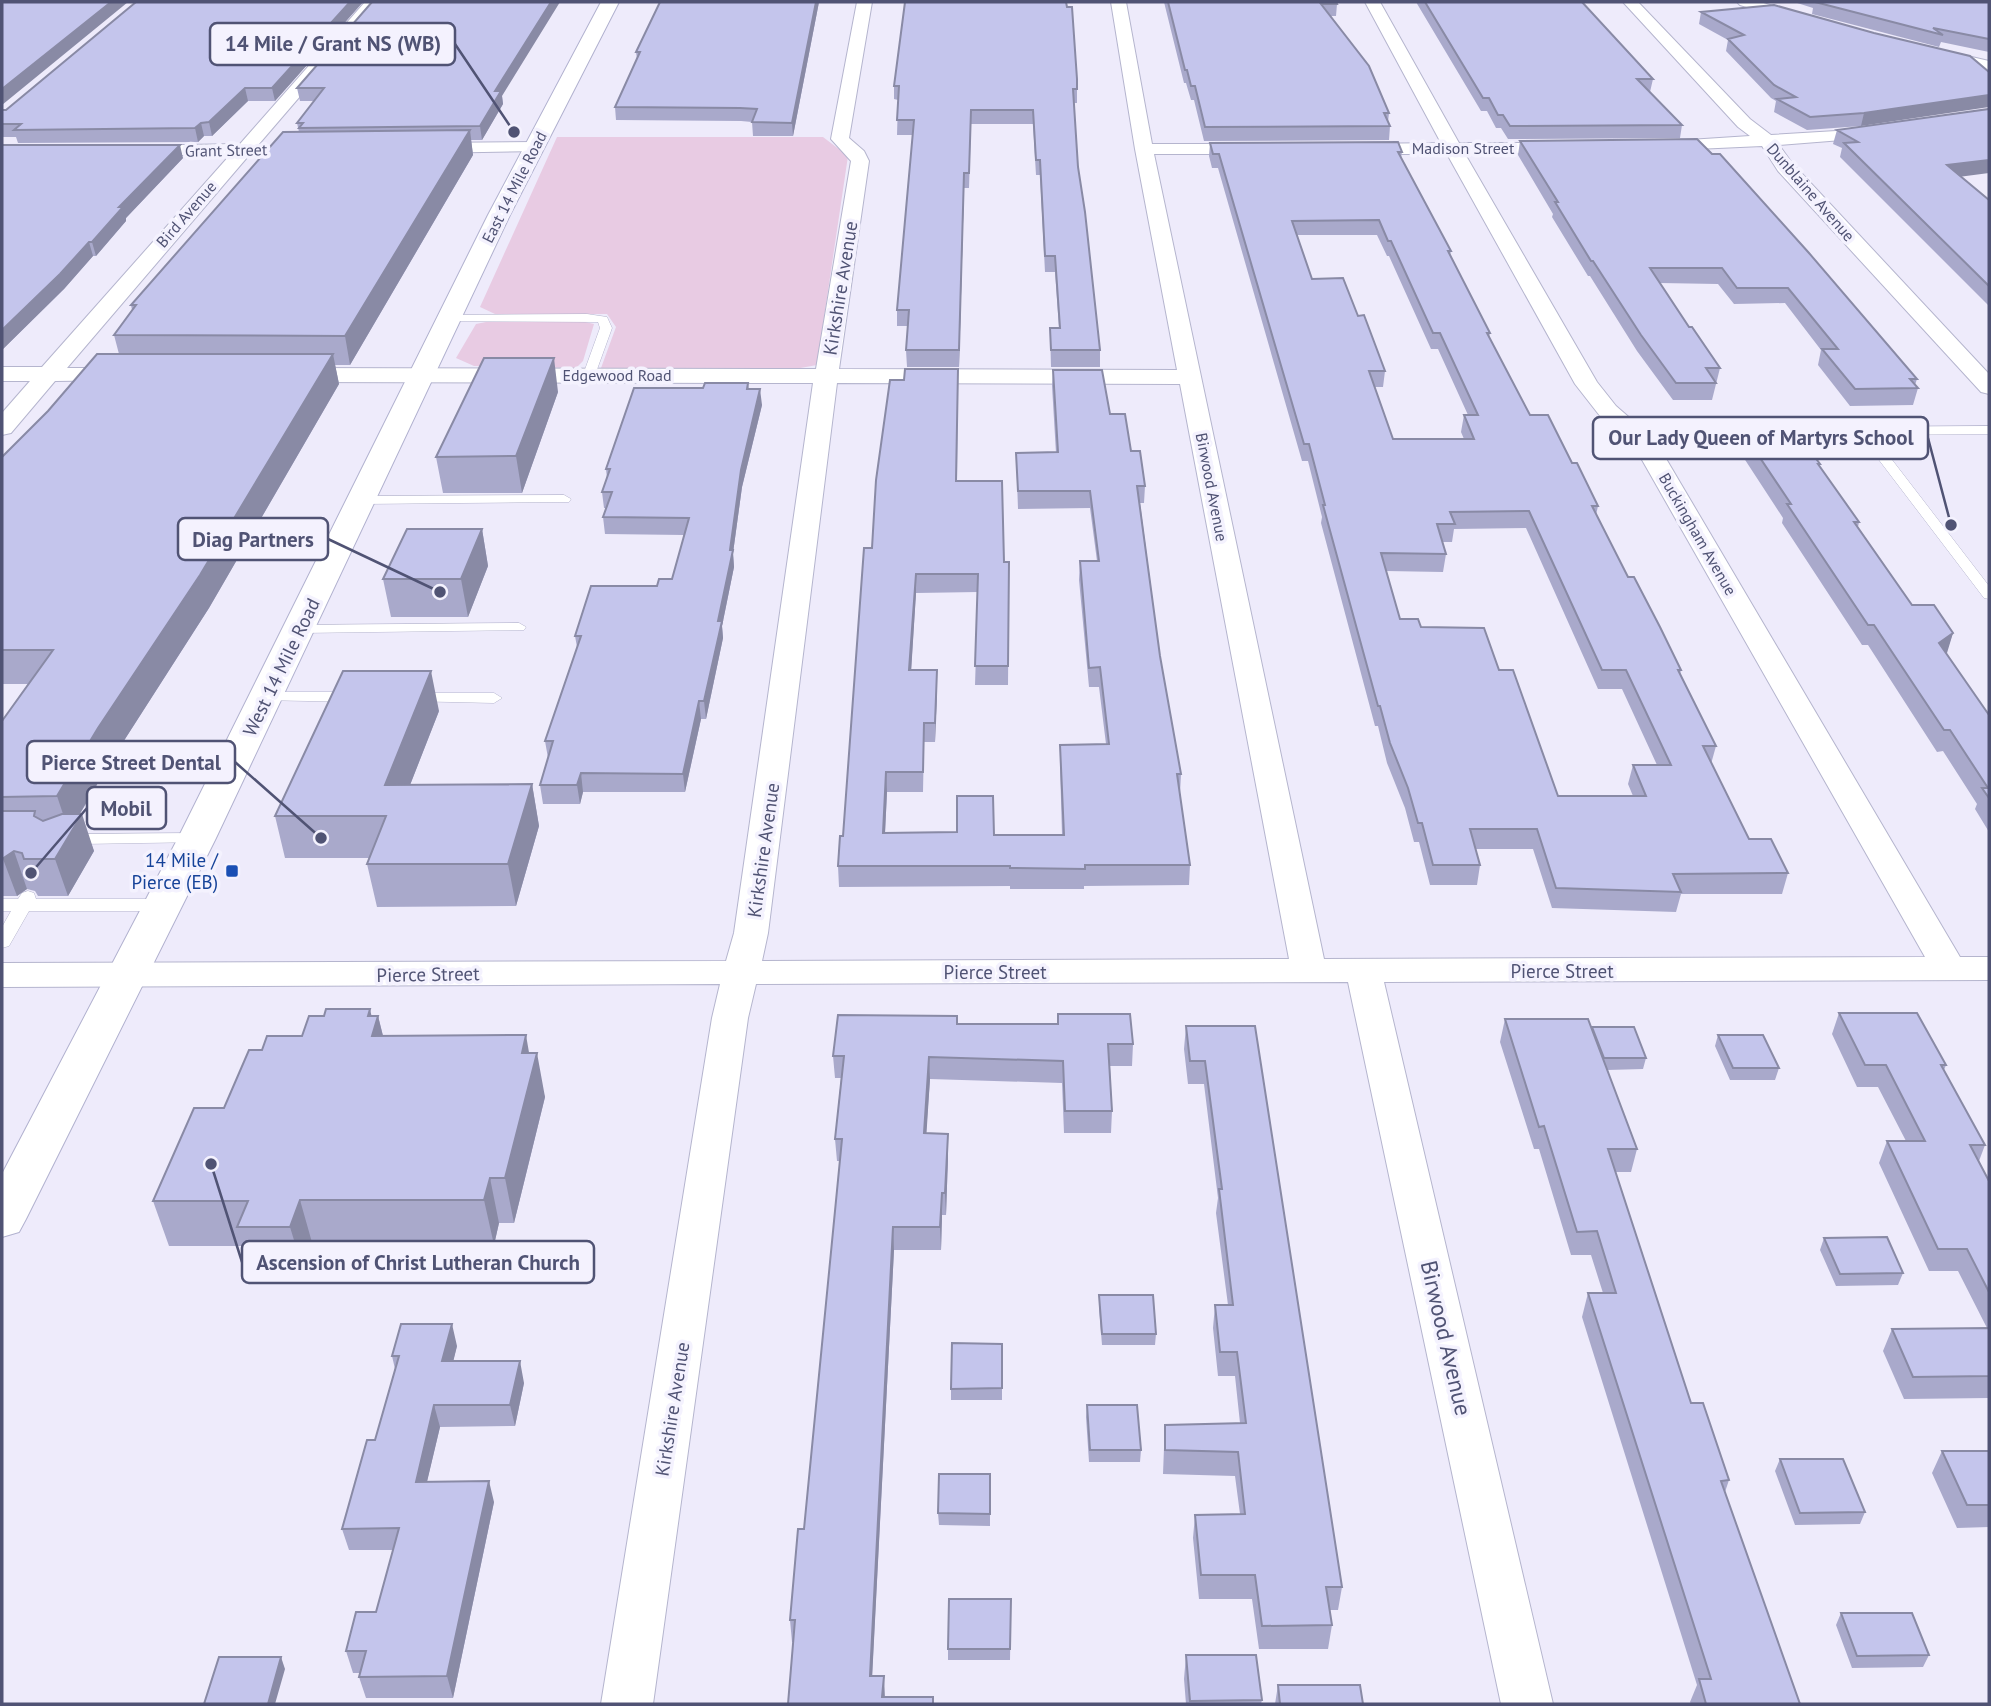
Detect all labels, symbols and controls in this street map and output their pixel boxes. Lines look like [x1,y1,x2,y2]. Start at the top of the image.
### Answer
callout: 14 Mile / Grant NS (WB) [210,23,455,65]
text: 14 Mile / Grant NS (WB) [225,30,441,57]
street label: East 14 Mile Road [477,128,551,246]
street label: Madison Street [1412,138,1515,158]
street label: Grant Street [185,139,268,161]
street label: Dunblaine Avenue [1763,139,1859,245]
street label: Bird Avenue [152,177,220,251]
street label: Kirkshire Avenue [818,219,862,357]
street label: Edgewood Road [562,365,672,385]
callout: Our Lady Queen of Martyrs School [1593,417,1928,459]
text: Our Lady Queen of Martyrs School [1608,424,1915,451]
street label: Birwood Avenue [1192,431,1232,543]
street label: Buckingham Avenue [1655,469,1741,599]
callout: Diag Partners [178,518,328,560]
text: Diag Partners [192,526,314,553]
street label: West 14 Mile Road [237,594,325,740]
callout: Pierce Street Dental [27,741,235,783]
text: Pierce Street Dental [41,749,222,776]
street label: Kirkshire Avenue [742,781,784,919]
callout: Mobil [87,787,166,829]
text: Mobil [100,795,152,822]
place label: 14 Mile / Pierce (EB) [131,848,219,894]
marker: 14 Mile / Pierce (EB) [224,863,240,879]
street label: Pierce Street [1510,959,1614,983]
street label: Pierce Street [943,960,1047,984]
street label: Pierce Street [376,961,480,987]
callout: Ascension of Christ Lutheran Church [242,1241,594,1283]
text: Ascension of Christ Lutheran Church [256,1249,580,1276]
street label: Birwood Avenue [1415,1257,1478,1418]
street label: Kirkshire Avenue [650,1340,694,1478]

